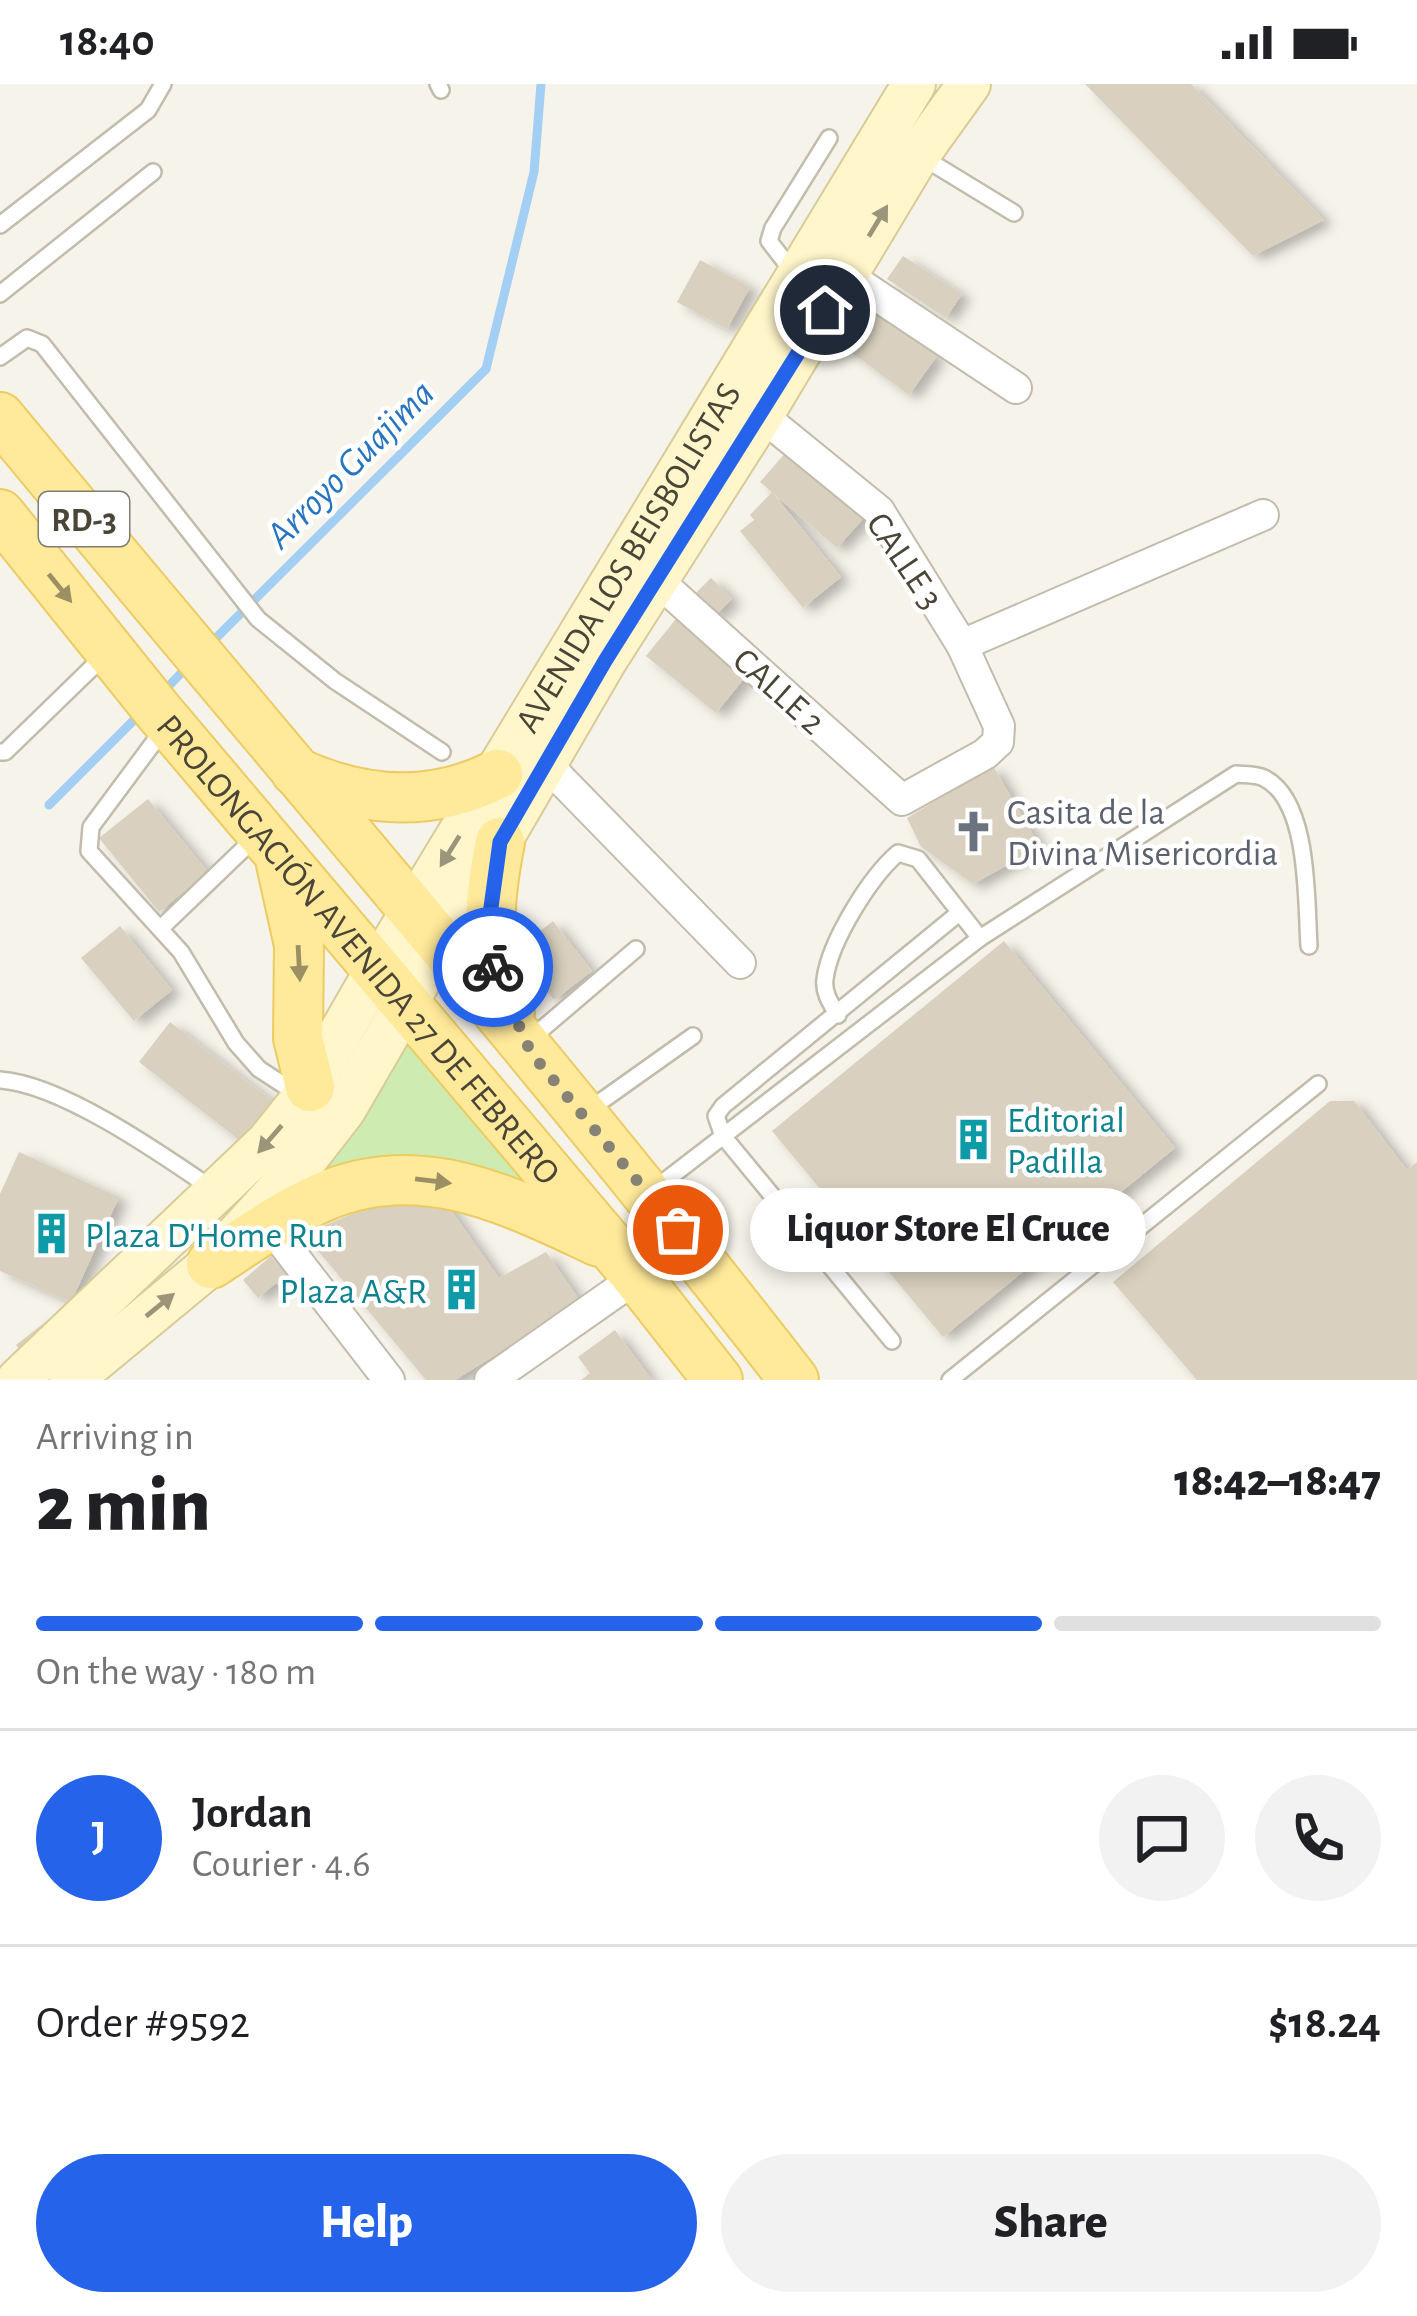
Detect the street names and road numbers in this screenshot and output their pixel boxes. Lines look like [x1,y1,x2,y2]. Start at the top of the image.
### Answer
street label: AVENIDA LOS BEISBOLISTAS [509,377,748,739]
road number: RD-3 [39,492,129,546]
street label: CALLE 3 [859,506,949,616]
street label: CALLE 2 [726,642,831,741]
street label: PROLONGACIÓN AVENIDA 27 DE FEBRERO [149,708,566,1192]

